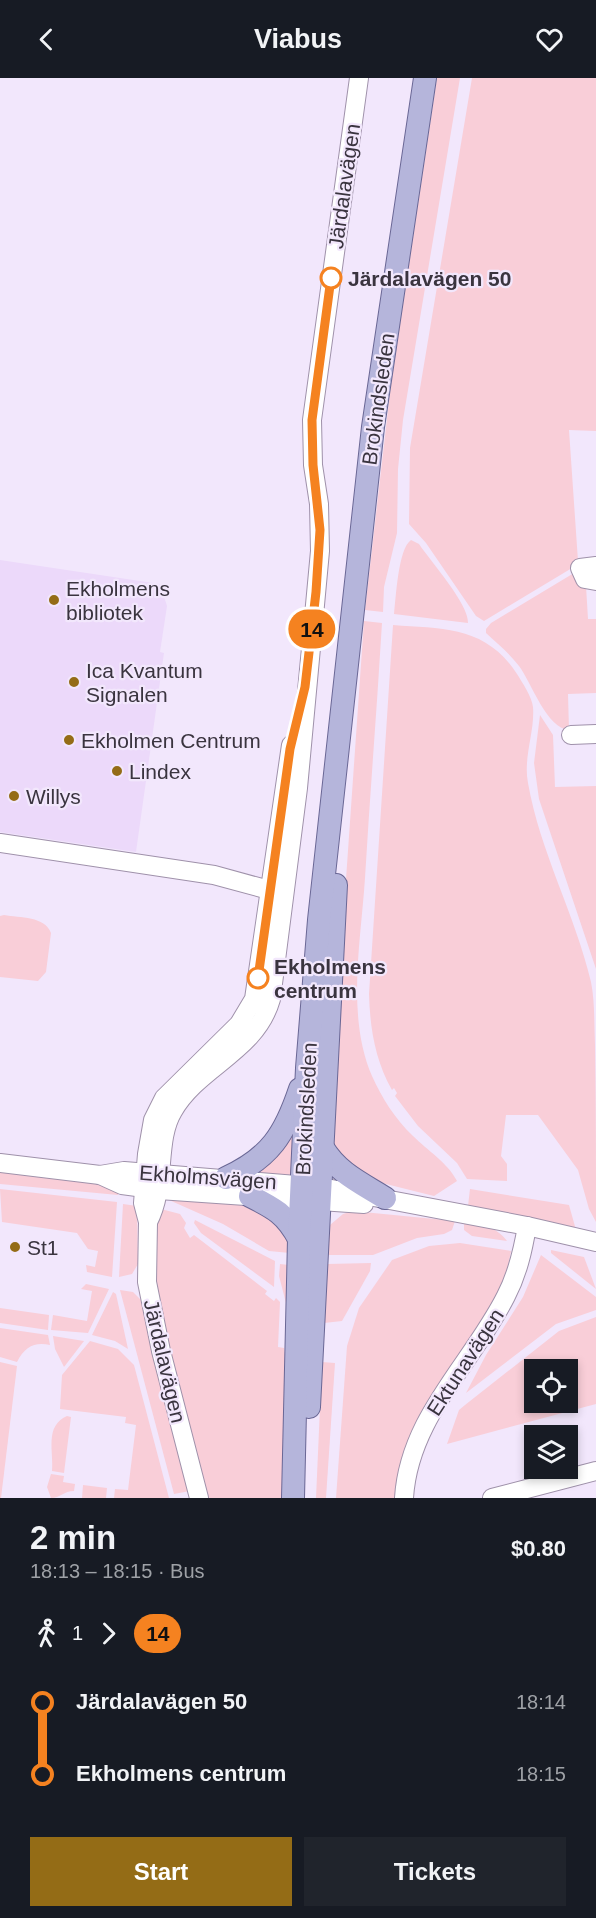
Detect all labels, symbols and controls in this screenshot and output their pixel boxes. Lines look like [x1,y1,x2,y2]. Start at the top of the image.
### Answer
icon: back [30,23,63,56]
icon: heart [533,23,566,56]
text: Viabus [254,24,342,54]
street label: Järdalavägen [324,122,364,250]
marker: Järdalavägen 50 [320,267,342,289]
place label: Järdalavägen 50 [348,267,511,290]
street label: Brokindsleden [357,332,399,466]
place label: Ekholmens bibliotek [66,577,170,624]
marker: Ekholmens bibliotek [47,593,61,607]
line badge: 14 [285,610,339,648]
text: 14 [300,618,324,641]
place label: Ica Kvantum Signalen [86,659,203,706]
marker: Ica Kvantum Signalen [67,675,81,689]
place label: Ekholmen Centrum [81,729,261,752]
marker: Ekholmen Centrum [62,733,76,747]
place label: Lindex [129,760,191,783]
marker: Lindex [110,764,124,778]
place label: Willys [26,785,81,808]
marker: Willys [7,789,21,803]
place label: Ekholmens centrum [274,955,386,1002]
marker: Ekholmens centrum [247,967,269,989]
street label: Brokindsleden [291,1042,321,1176]
street label: Ekholmsvägen [138,1161,278,1193]
place label: St1 [27,1236,59,1259]
marker: St1 [8,1240,22,1254]
street label: Järdalavägen [140,1297,190,1425]
street label: Ektunavägen [422,1304,508,1420]
map controls [524,1359,578,1479]
button: locate [524,1359,578,1413]
button: layers [524,1425,578,1479]
text: 2 min [30,1519,116,1556]
text: $0.80 [511,1536,566,1561]
text: 18:13 – 18:15 · Bus [30,1560,205,1582]
icon: walk [30,1617,63,1650]
icon: forward [92,1617,125,1650]
text: 1 [72,1622,83,1644]
text: 14 [146,1622,169,1645]
text: Järdalavägen 50 [76,1689,247,1714]
text: 18:14 [516,1691,566,1713]
text: Ekholmens centrum [76,1761,286,1786]
text: 18:15 [516,1763,566,1785]
button: Start [30,1837,292,1906]
button: Tickets [304,1837,566,1906]

